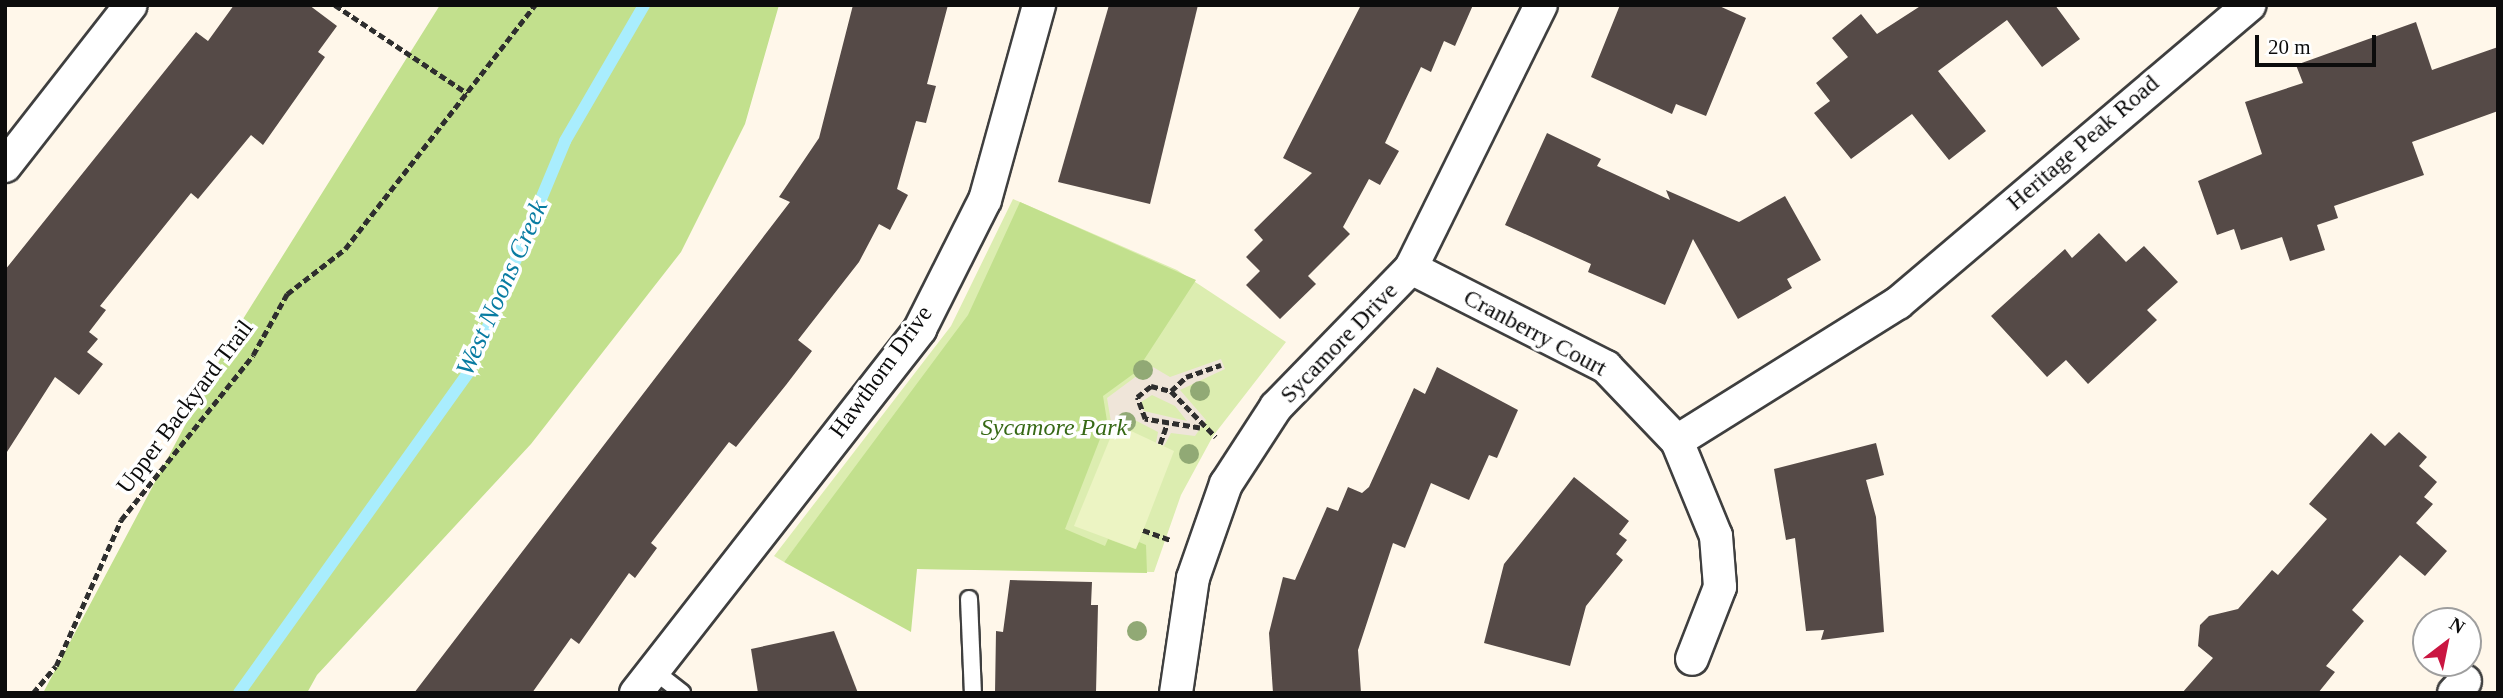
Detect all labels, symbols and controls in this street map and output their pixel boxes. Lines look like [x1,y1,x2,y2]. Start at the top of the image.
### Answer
scale bar [2258,21,2379,65]
text: 20 m [2268,35,2311,59]
street label: Heritage Peak Road [2001,69,2165,217]
water label: West Noons Creek [449,195,555,381]
street label: Sycamore Drive [1274,277,1404,409]
street label: Cranberry Court [1459,283,1611,383]
street label: Hawthorn Drive [823,300,939,444]
street label: Upper Backyard Trail [110,315,260,499]
park label: Sycamore Park [981,414,1127,442]
north arrow [2412,607,2482,677]
text: N [2446,613,2469,638]

